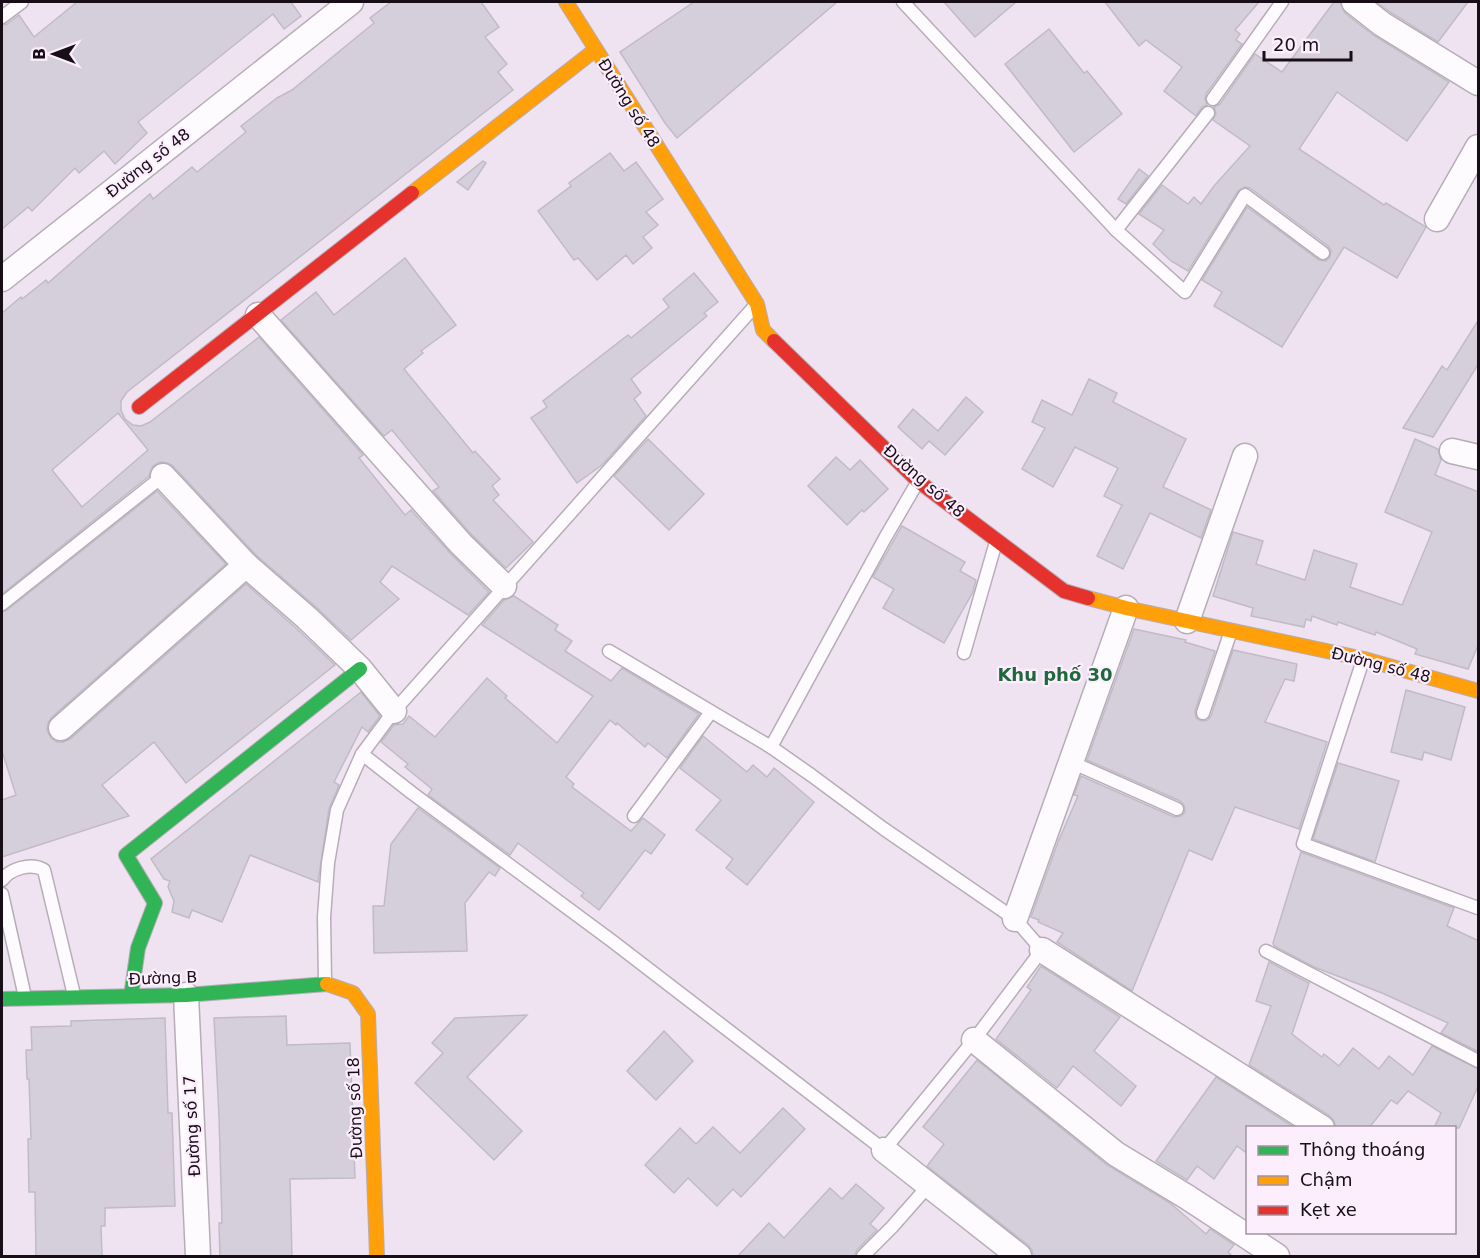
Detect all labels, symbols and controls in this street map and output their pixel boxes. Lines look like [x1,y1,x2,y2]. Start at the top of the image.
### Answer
north arrow [24,24,84,84]
scale bar [1264,24,1351,62]
text: 20 m [1273,34,1319,55]
text: B [30,48,49,60]
street label: Đường số 48 [594,55,664,151]
street label: Đường số 48 [102,124,194,202]
street label: Đường số 48 [880,441,968,521]
street label: Đường số 48 [1330,644,1432,686]
district label: Khu phố 30 [997,664,1113,685]
street label: Đường B [128,967,198,989]
street label: Đường số 18 [344,1057,366,1159]
street label: Đường số 17 [180,1075,204,1177]
legend [1246,1126,1456,1234]
text: Thông thoáng [1299,1139,1425,1160]
text: Chậm [1300,1169,1353,1190]
text: Kẹt xe [1300,1199,1357,1220]

